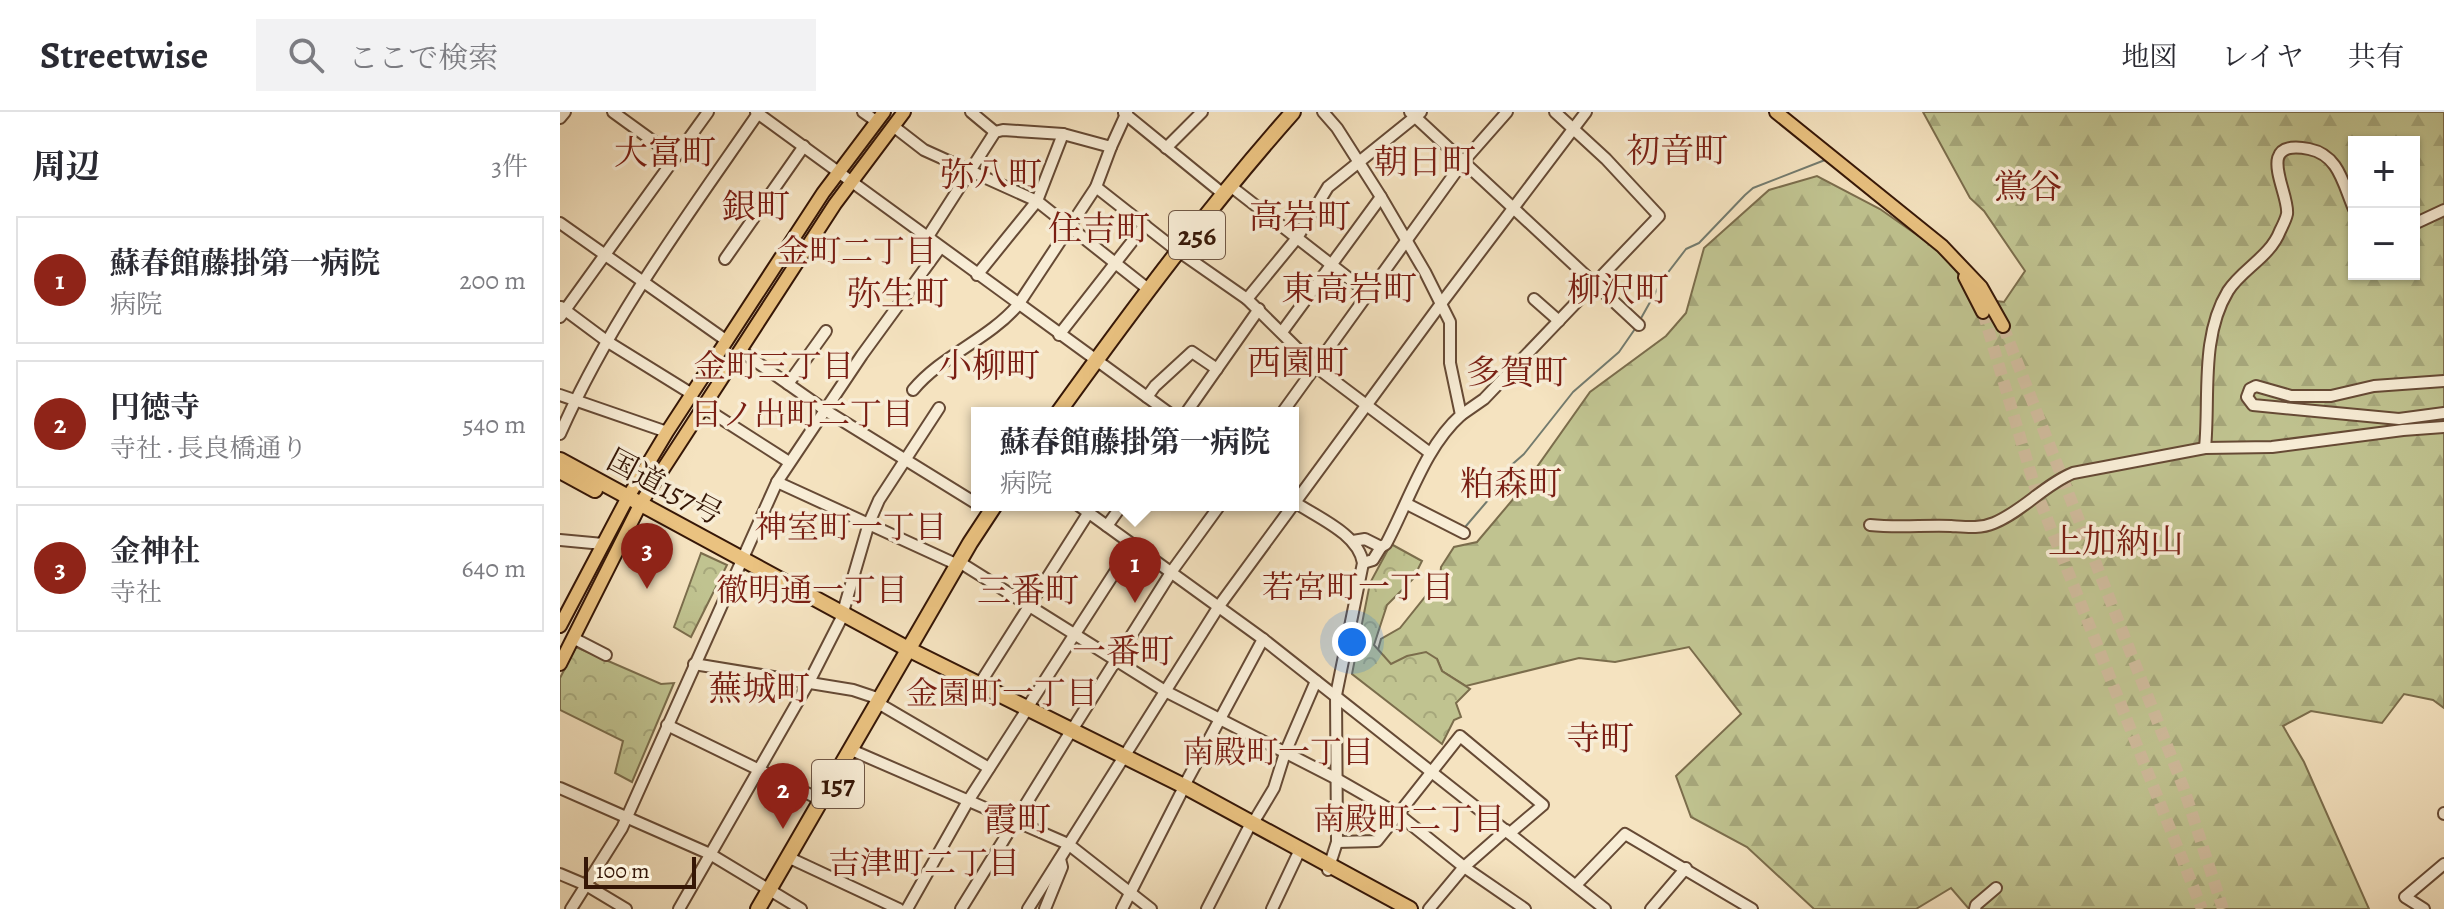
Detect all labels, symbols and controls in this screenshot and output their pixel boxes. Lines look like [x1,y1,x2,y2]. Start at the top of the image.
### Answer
search box [256,19,816,91]
text: Streetwise [40,29,208,81]
icon: search [284,33,328,77]
text: ここで検索 [348,38,498,78]
text: 地図 [2121,38,2177,76]
text: レイヤ [2221,38,2304,76]
text: 共有 [2348,38,2404,76]
district label: 初音町 [1626,127,1728,174]
district label: 大富町 [614,129,716,176]
map controls [2348,136,2420,280]
button: + [2348,136,2420,208]
district label: 朝日町 [1374,138,1476,185]
text: 周辺 [32,143,100,190]
text: 3件 [491,149,528,184]
district label: 弥八町 [940,151,1042,198]
district label: 鴬谷 [1994,163,2062,210]
district label: 銀町 [722,183,790,230]
district label: 高岩町 [1249,193,1351,240]
district label: 住吉町 [1048,205,1150,252]
button: − [2348,208,2420,280]
road number: 256 [1169,211,1225,259]
district label: 金町二丁目 [777,229,937,273]
text: 蘇春館藤掛第一病院 [110,243,380,283]
text: 1 [55,263,65,298]
text: 200 m [459,263,526,298]
district label: 東高岩町 [1281,265,1417,312]
district label: 柳沢町 [1567,266,1669,313]
district label: 弥生町 [847,270,949,317]
text: 病院 [110,287,162,322]
district label: 西園町 [1247,339,1349,386]
district label: 小柳町 [938,342,1040,389]
district label: 金町三丁目 [694,344,854,388]
district label: 多賀町 [1466,349,1568,396]
text: 円徳寺 [110,387,200,427]
district label: 日ノ出町二丁目 [690,392,914,436]
text: 2 [54,407,66,442]
text: 540 m [462,407,526,442]
popup [971,407,1299,511]
text: 蘇春館藤掛第一病院 [1000,422,1270,462]
text: 寺社 · 長良橋通り [110,431,307,466]
street label: 国道157号 [600,440,730,534]
district label: 粕森町 [1460,460,1562,507]
text: 病院 [1000,466,1052,501]
district label: 神室町一丁目 [755,505,947,549]
district label: 上加納山 [2048,518,2184,565]
pin: 3 [621,523,673,589]
text: 金神社 [110,531,200,571]
pin: 1 [1109,537,1161,603]
text: 3 [54,551,66,586]
text: 640 m [462,551,526,586]
district label: 若宮町一丁目 [1262,565,1454,609]
district label: 三番町 [977,567,1079,614]
district label: 徹明通一丁目 [716,568,908,612]
text: 寺社 [110,575,162,610]
your location [1332,622,1372,662]
district label: 一番町 [1072,628,1174,675]
district label: 蕪城町 [708,665,810,712]
district label: 金園町一丁目 [906,671,1098,715]
district label: 寺町 [1566,715,1634,762]
district label: 南殿町一丁目 [1182,730,1374,774]
road number: 157 [812,760,864,808]
pin: 2 [757,763,809,829]
district label: 霞町 [983,796,1051,843]
district label: 南殿町二丁目 [1313,797,1505,841]
district label: 吉津町二丁目 [828,841,1020,885]
scale bar [584,853,696,889]
text: 100 m [596,856,650,886]

